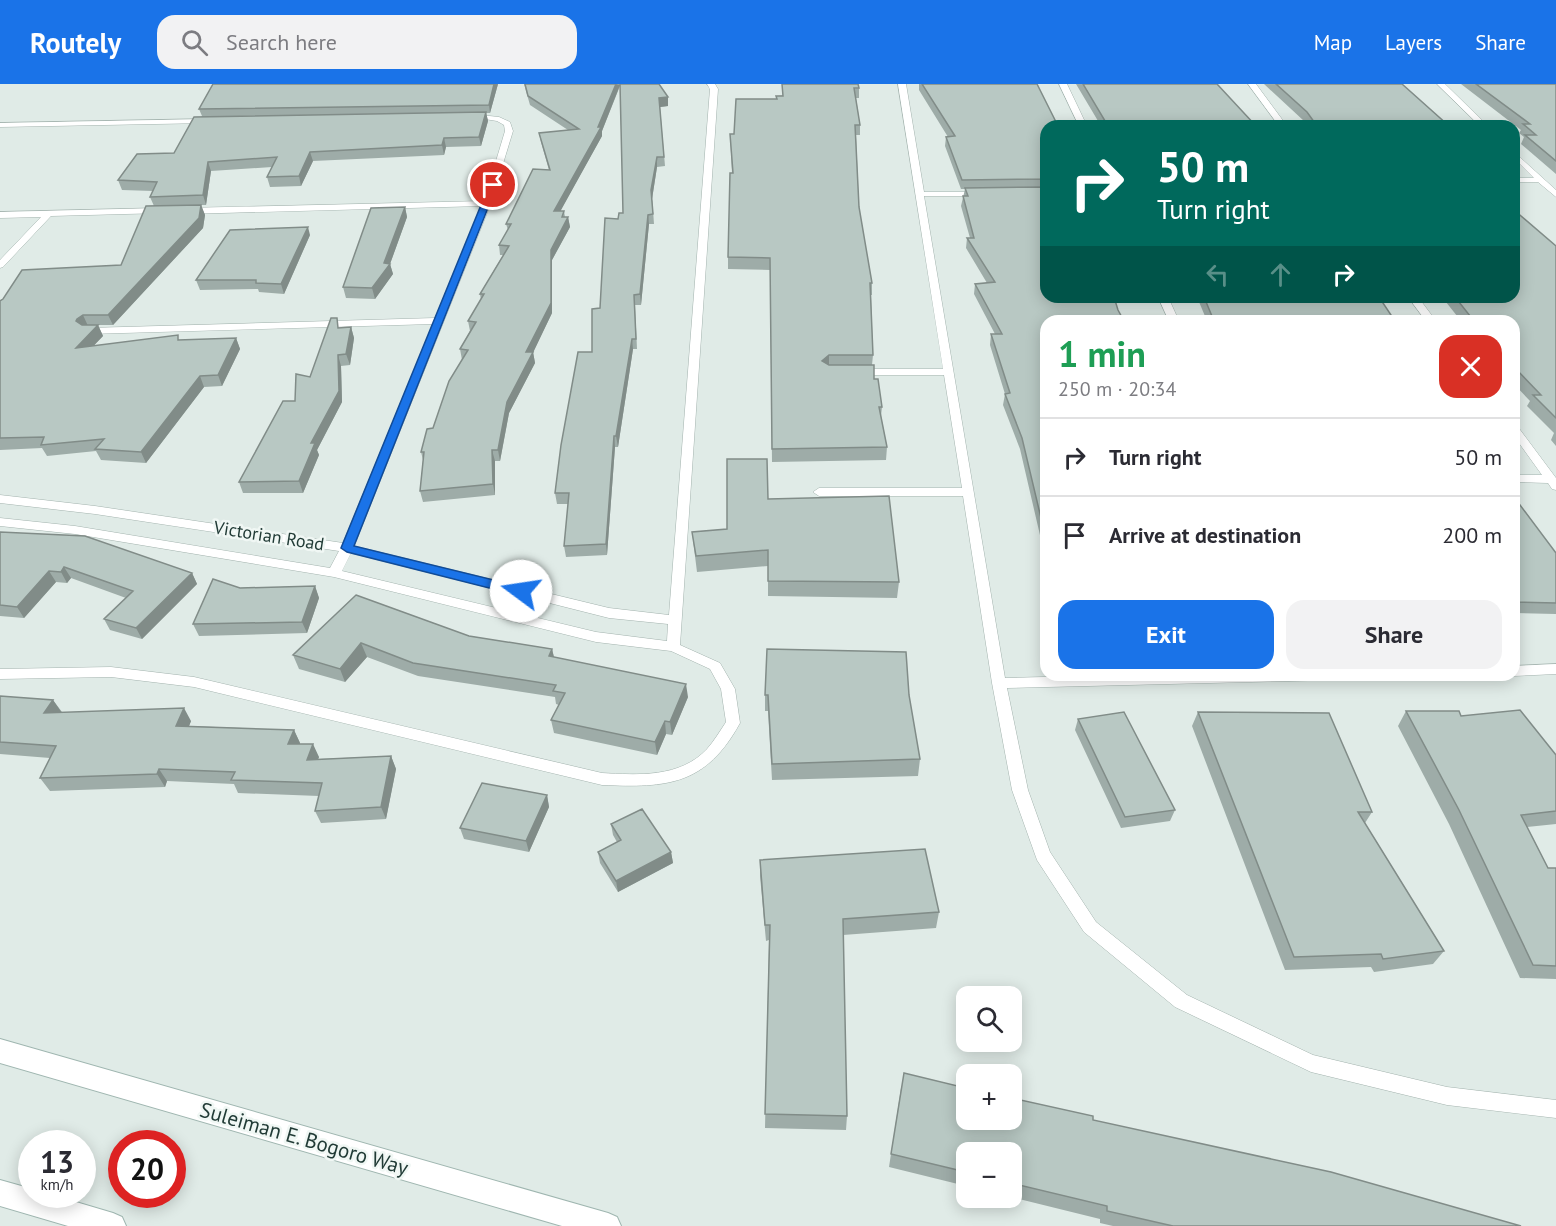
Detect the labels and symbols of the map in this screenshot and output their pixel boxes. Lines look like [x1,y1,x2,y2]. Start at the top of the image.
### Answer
pin [467,159,518,210]
street label: Victorian Road [211,515,326,556]
position arrow [489,559,553,623]
street label: Suleiman E. Bogoro Way [197,1096,412,1181]
speed limit sign: 20 [108,1130,186,1208]

